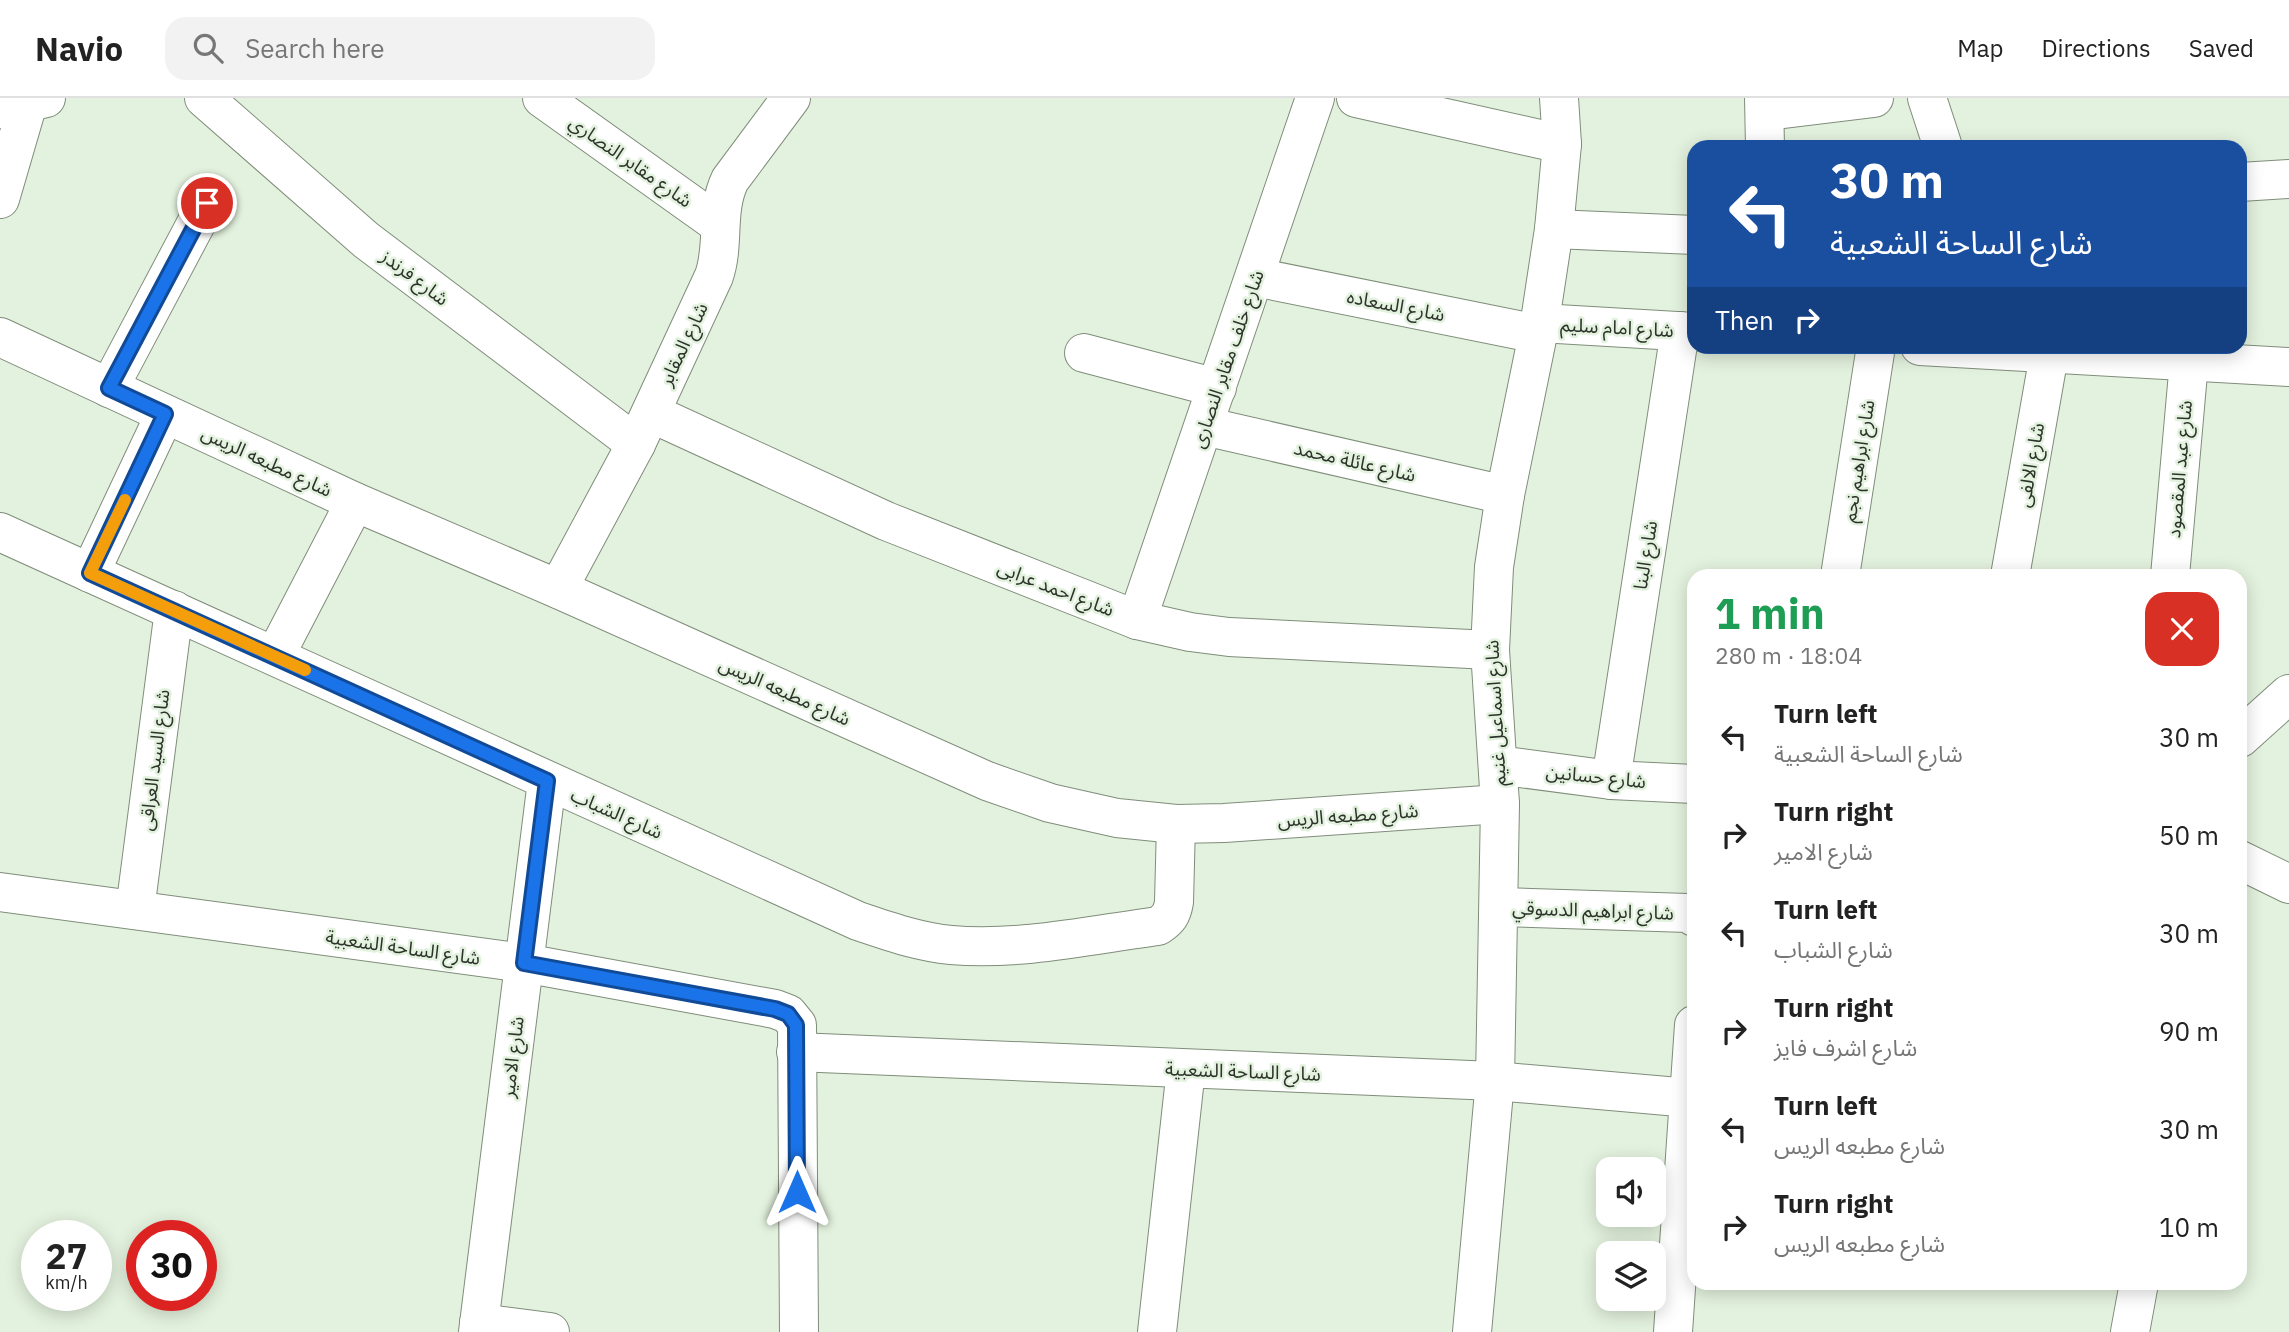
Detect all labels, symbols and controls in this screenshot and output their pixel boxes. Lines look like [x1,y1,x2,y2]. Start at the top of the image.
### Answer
search box [165,17,655,80]
text: Navio [35,27,123,70]
icon: search [189,29,227,67]
text: Search here [245,31,385,65]
text: Map [1957,32,2003,64]
text: Directions [2041,32,2151,64]
text: Saved [2189,32,2254,64]
street label: شارع مقابر النصاري [563,110,697,215]
text: 30 m [1830,148,1944,211]
icon: left [1715,168,1806,259]
pin [177,173,237,233]
icon: arrive [188,184,226,222]
text: شارع الساحة الشعبية [1830,221,2093,263]
street label: شارع فرندز [374,243,454,312]
street label: شارع خلف مقابر النصارى [1185,267,1271,452]
street label: شارع السعاده [1345,284,1447,328]
street label: شارع المقابر [653,298,715,391]
icon: right [1788,301,1826,339]
text: Then [1715,303,1774,337]
street label: شارع امام سليم [1559,312,1674,345]
street label: شارع ابراهيم نجم [1836,398,1882,524]
street label: شارع عبد المقصود [2161,399,2199,539]
street label: شارع مطبعه الريس [197,420,336,504]
street label: شارع الالفى [2011,421,2051,510]
street label: شارع عائلة محمد [1291,435,1418,489]
street label: شارع البنا [1628,519,1664,592]
street label: شارع احمد عرابى [994,555,1118,623]
text: 1 min [1715,586,1825,641]
button: close [2145,592,2219,666]
street label: شارع اسماعيل غنيم [1479,639,1514,787]
text: 280 m · 18:04 [1715,640,1862,670]
street label: شارع مطبعه الريس [715,651,854,733]
street label: شارع السيد العراقى [133,688,177,832]
text: Turn left [1774,696,1877,730]
icon: left [1715,718,1753,756]
text: 30 m [2159,720,2219,754]
text: شارع الساحة الشعبية [1774,738,1963,768]
street label: شارع حسانين [1545,759,1647,795]
street label: شارع الشباب [567,782,667,846]
text: Turn right [1774,794,1893,828]
street label: شارع مطبعه الريس [1277,798,1419,834]
icon: right [1715,816,1753,854]
text: 50 m [2159,818,2219,852]
text: شارع الامير [1774,836,1873,866]
text: Turn left [1774,892,1877,926]
street label: شارع ابراهيم الدسوقي [1512,895,1674,928]
icon: left [1715,914,1753,952]
text: 30 m [2159,916,2219,950]
street label: شارع الساحة الشعبية [324,924,482,972]
text: شارع الشباب [1774,934,1893,964]
text: Turn right [1774,990,1893,1024]
icon: right [1715,1012,1753,1050]
text: 90 m [2159,1014,2219,1048]
street label: شارع الامير [495,1015,531,1100]
text: شارع اشرف فايز [1774,1032,1917,1062]
street label: شارع الساحة الشعبية [1165,1056,1321,1088]
text: Turn left [1774,1088,1877,1122]
icon: left [1715,1110,1753,1148]
text: 30 m [2159,1112,2219,1146]
text: شارع مطبعه الريس [1774,1130,1945,1160]
position arrow [760,1155,834,1229]
map controls [1596,1157,1666,1311]
button: sound [1596,1157,1666,1227]
text: Turn right [1774,1186,1893,1220]
icon: right [1715,1208,1753,1246]
text: 10 m [2159,1210,2219,1244]
speed limit sign: 30 [126,1220,217,1311]
text: شارع مطبعه الريس [1774,1228,1945,1258]
text: 27 [45,1233,88,1279]
button: layers [1596,1241,1666,1311]
text: km/h [45,1271,88,1294]

